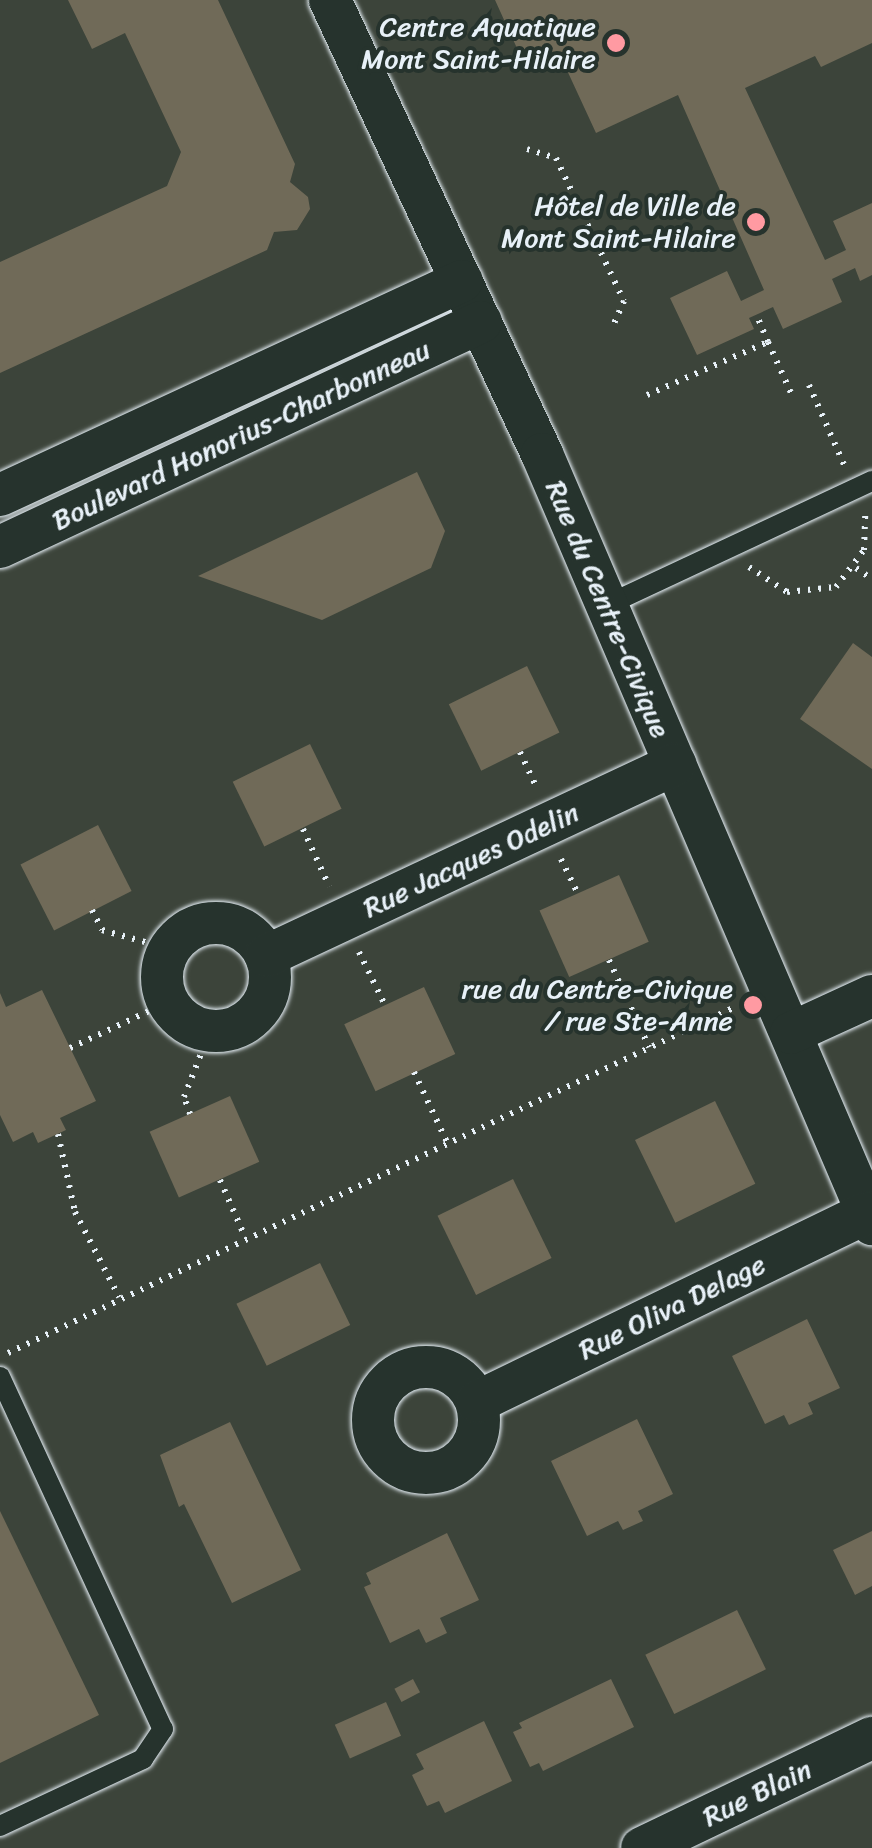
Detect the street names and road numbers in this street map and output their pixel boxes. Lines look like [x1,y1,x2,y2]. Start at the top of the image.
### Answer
street label: Boulevard Honorius-Charbonneau [48,333,434,537]
street label: Rue du Centre-Civique [538,475,678,743]
street label: Rue Jacques Odelin [358,795,584,925]
street label: Rue Oliva Delage [574,1247,770,1367]
street label: Rue Blain [697,1752,817,1834]

